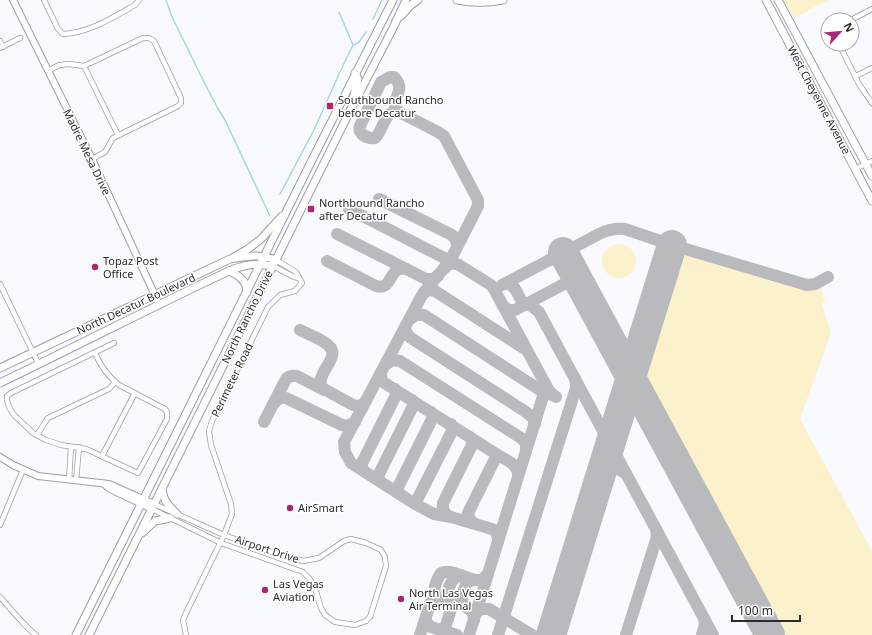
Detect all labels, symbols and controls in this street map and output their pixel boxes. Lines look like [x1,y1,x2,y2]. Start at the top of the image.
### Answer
north arrow [820,12,860,52]
text: N [841,20,858,35]
street label: West Cheyenne Avenue [784,43,855,157]
place label: Southbound Rancho before Decatur [338,92,444,120]
marker: Southbound Rancho before Decatur [325,101,335,111]
street label: Madre Mesa Drive [60,106,115,197]
place label: Northbound Rancho after Decatur [319,195,425,223]
marker: Northbound Rancho after Decatur [306,204,316,214]
place label: Topaz Post Office [103,253,159,281]
marker: Topaz Post Office [90,262,100,272]
street label: North Rancho Drive [217,268,276,366]
street label: North Decatur Boulevard [74,269,198,338]
street label: Perimeter Road [207,340,256,419]
place label: AirSmart [298,500,343,515]
marker: AirSmart [285,503,295,513]
street label: Airport Drive [233,531,301,566]
place label: Las Vegas Aviation [273,576,324,604]
marker: Las Vegas Aviation [260,585,270,595]
place label: North Las Vegas Air Terminal [409,585,493,613]
marker: North Las Vegas Air Terminal [396,594,406,604]
scale bar [732,597,800,623]
text: 100 m [738,602,773,619]

